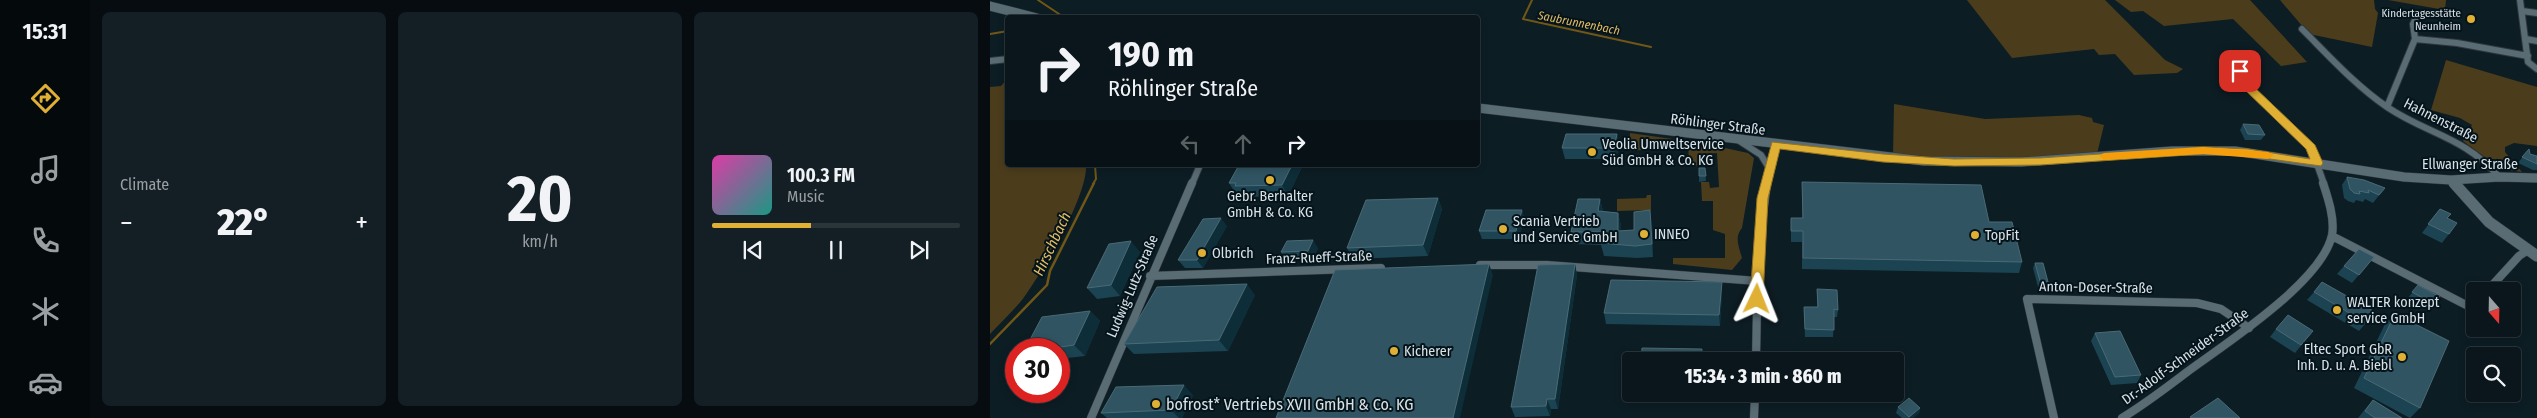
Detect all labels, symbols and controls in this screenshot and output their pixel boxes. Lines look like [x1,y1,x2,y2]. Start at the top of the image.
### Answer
place label: Kindertagesstätte Neunheim [2382,7,2461,33]
water label: Saubrunnenbach [1536,8,1621,38]
marker: Kindertagesstätte Neunheim [2465,13,2477,25]
text: 15:31 [23,18,67,45]
text: 190 m [1108,33,1194,75]
icon: right [1025,35,1090,100]
pin [2219,50,2261,92]
icon: arrive [2226,57,2254,85]
text: Röhlinger Straße [1108,75,1258,102]
icon: directions [28,81,63,116]
street label: Hahnenstraße [2401,95,2481,146]
street label: Röhlinger Straße [1670,110,1766,139]
icon: left [1176,130,1204,158]
icon: ahead [1229,130,1257,158]
icon: right [1282,130,1310,158]
place label: Veolia Umweltservice Süd GmbH & Co. KG [1602,136,1724,169]
marker: Veolia Umweltservice Süd GmbH & Co. KG [1586,146,1598,158]
icon: music [28,152,63,187]
street label: Ellwanger Straße [2422,156,2518,173]
text: 20 [507,160,573,238]
text: 100.3 FM [787,164,855,187]
marker: Gebr. Berhalter GmbH & Co. KG [1264,174,1276,186]
text: Climate [120,175,169,194]
text: Music [787,187,824,206]
place label: Gebr. Berhalter GmbH & Co. KG [1227,188,1313,221]
text: 22° [217,199,271,245]
text: − [120,206,133,239]
text: + [355,206,368,239]
water label: Hirschbach [1029,209,1075,279]
place label: Scania Vertrieb und Service GmbH [1513,213,1618,246]
icon: phone [28,223,63,258]
marker: Scania Vertrieb und Service GmbH [1497,223,1509,235]
place label: INNEO [1654,226,1690,243]
place label: TopFit [1985,227,2020,244]
marker: INNEO [1638,228,1650,240]
marker: TopFit [1969,229,1981,241]
text: km/h [522,232,558,251]
street label: Ludwig-Lutz-Straße [1103,232,1162,340]
icon: previous [739,236,767,264]
icon: pause [822,236,850,264]
icon: next [905,236,933,264]
place label: Olbrich [1212,245,1254,262]
marker: Olbrich [1196,247,1208,259]
street label: Franz-Rueff-Straße [1265,247,1373,268]
position arrow [1730,272,1782,324]
street label: Anton-Doser-Straße [2039,278,2153,297]
north arrow [2466,282,2521,338]
map controls [2466,282,2521,402]
icon: climate [28,294,63,329]
place label: WALTER konzept service GmbH [2347,294,2440,327]
marker: WALTER konzept service GmbH [2331,304,2343,316]
street label: Dr.-Adolf-Schneider-Straße [2119,305,2252,408]
speed limit sign: 30 [1005,338,1070,403]
place label: Eltec Sport GbR Inh. D. u. A. Biebl [2297,341,2392,374]
place label: Kicherer [1404,343,1452,360]
marker: Kicherer [1388,345,1400,357]
button: search [2466,347,2521,402]
marker: Eltec Sport GbR Inh. D. u. A. Biebl [2396,351,2408,363]
icon: car [28,365,63,400]
text: 15:34 · 3 min · 860 m [1685,365,1841,388]
place label: bofrost* Vertriebs XVII GmbH & Co. KG [1166,395,1413,414]
marker: bofrost* Vertriebs XVII GmbH & Co. KG [1150,398,1162,410]

